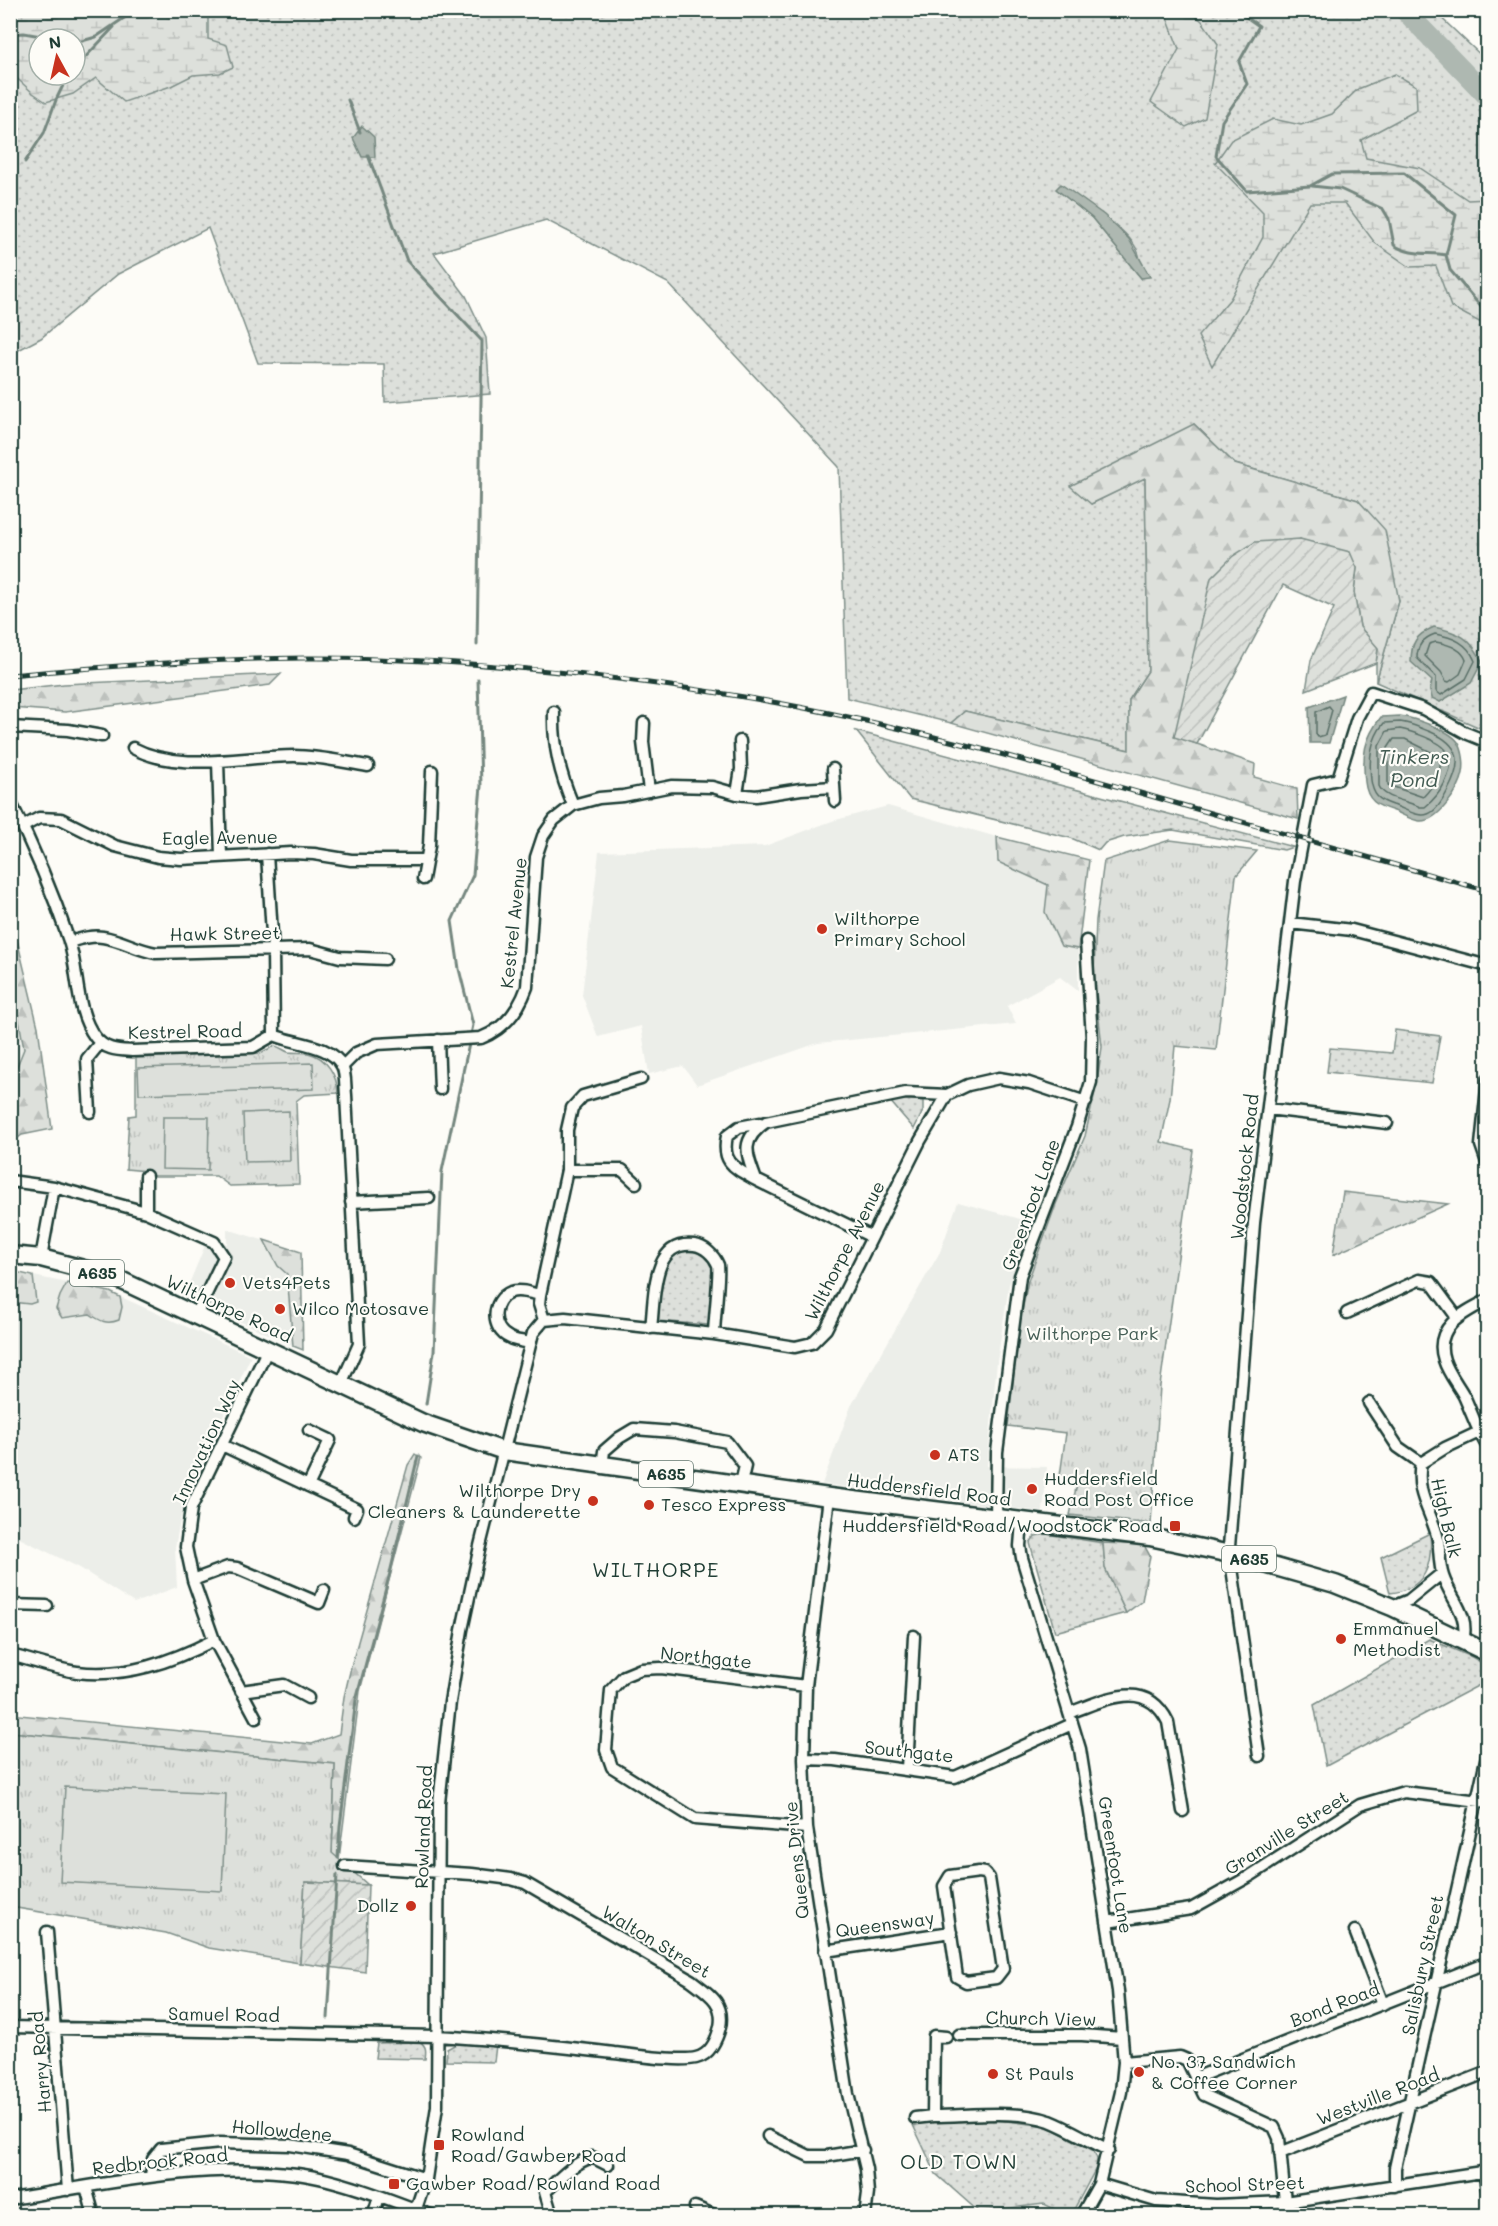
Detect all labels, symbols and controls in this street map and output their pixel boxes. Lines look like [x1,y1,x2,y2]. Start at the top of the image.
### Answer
north arrow [27,27,87,87]
text: N [47,30,62,53]
water label: Tinkers Pond [1378,743,1450,792]
street label: Eagle Avenue [162,824,278,850]
street label: Kestrel Avenue [494,856,532,990]
place label: Wilthorpe Primary School [834,906,966,951]
street label: Hawk Street [169,920,281,946]
marker: Wilthorpe Primary School [815,922,829,936]
street label: Kestrel Road [128,1018,242,1044]
street label: Woodstock Road [1224,1093,1264,1241]
street label: Greenfoot Lane [995,1135,1065,1274]
street label: Wilthorpe Avenue [798,1177,890,1325]
road number: A635 [70,1260,124,1286]
street label: Wilthorpe Road [163,1268,296,1348]
place label: Vets4Pets [242,1270,331,1294]
marker: Vets4Pets [223,1276,237,1290]
place label: Wilco Motosave [292,1296,429,1320]
marker: Wilco Motosave [273,1302,287,1316]
park label: Wilthorpe Park [1026,1321,1158,1345]
street label: Innovation Way [167,1375,246,1508]
place label: ATS [947,1442,980,1466]
marker: ATS [928,1448,942,1462]
road number: A635 [639,1461,693,1487]
place label: Huddersfield Road Post Office [1044,1466,1194,1511]
street label: Huddersfield Road [846,1467,1012,1511]
street label: High Balk [1426,1476,1468,1560]
place label: Wilthorpe Dry Cleaners & Launderette [368,1478,581,1523]
marker: Huddersfield Road Post Office [1025,1482,1039,1496]
place label: Tesco Express [661,1492,786,1516]
marker: Wilthorpe Dry Cleaners & Launderette [586,1494,600,1508]
marker: Tesco Express [642,1498,656,1512]
place label: Huddersfield Road/Woodstock Road [842,1513,1163,1537]
marker: Huddersfield Road/Woodstock Road [1168,1519,1182,1533]
road number: A635 [1222,1546,1276,1572]
district label: WILTHORPE [592,1556,720,1582]
place label: Emmanuel Methodist [1353,1616,1441,1661]
marker: Emmanuel Methodist [1334,1632,1348,1646]
street label: Northgate [659,1640,753,1674]
street label: Southgate [863,1734,955,1768]
street label: Rowland Road [409,1765,437,1889]
street label: Granville Street [1220,1784,1353,1880]
street label: Greenfoot Lane [1093,1795,1139,1935]
street label: Queens Drive [778,1800,814,1920]
street label: Salisbury Street [1395,1892,1449,2037]
place label: Dollz [357,1893,399,1917]
marker: Dollz [404,1899,418,1913]
street label: Walton Street [598,1899,715,1983]
street label: Queensway [834,1905,936,1943]
street label: Bond Road [1287,1976,1383,2032]
street label: Samuel Road [168,2001,280,2027]
street label: Church View [986,2005,1097,2031]
street label: Harry Road [24,2010,56,2114]
place label: No. 37 Sandwich & Coffee Corner [1151,2049,1298,2094]
place label: St Pauls [1005,2061,1074,2085]
street label: Westville Road [1313,2062,1442,2130]
marker: No. 37 Sandwich & Coffee Corner [1132,2065,1146,2079]
marker: St Pauls [986,2067,1000,2081]
street label: Hollowdene [231,2114,333,2146]
place label: Rowland Road/Gawber Road [451,2122,626,2167]
marker: Rowland Road/Gawber Road [432,2138,446,2152]
street label: Redbrook Road [91,2142,229,2180]
district label: OLD TOWN [900,2148,1018,2174]
street label: School Street [1185,2170,1305,2198]
place label: Gawber Road/Rowland Road [406,2171,660,2195]
marker: Gawber Road/Rowland Road [387,2177,401,2191]

